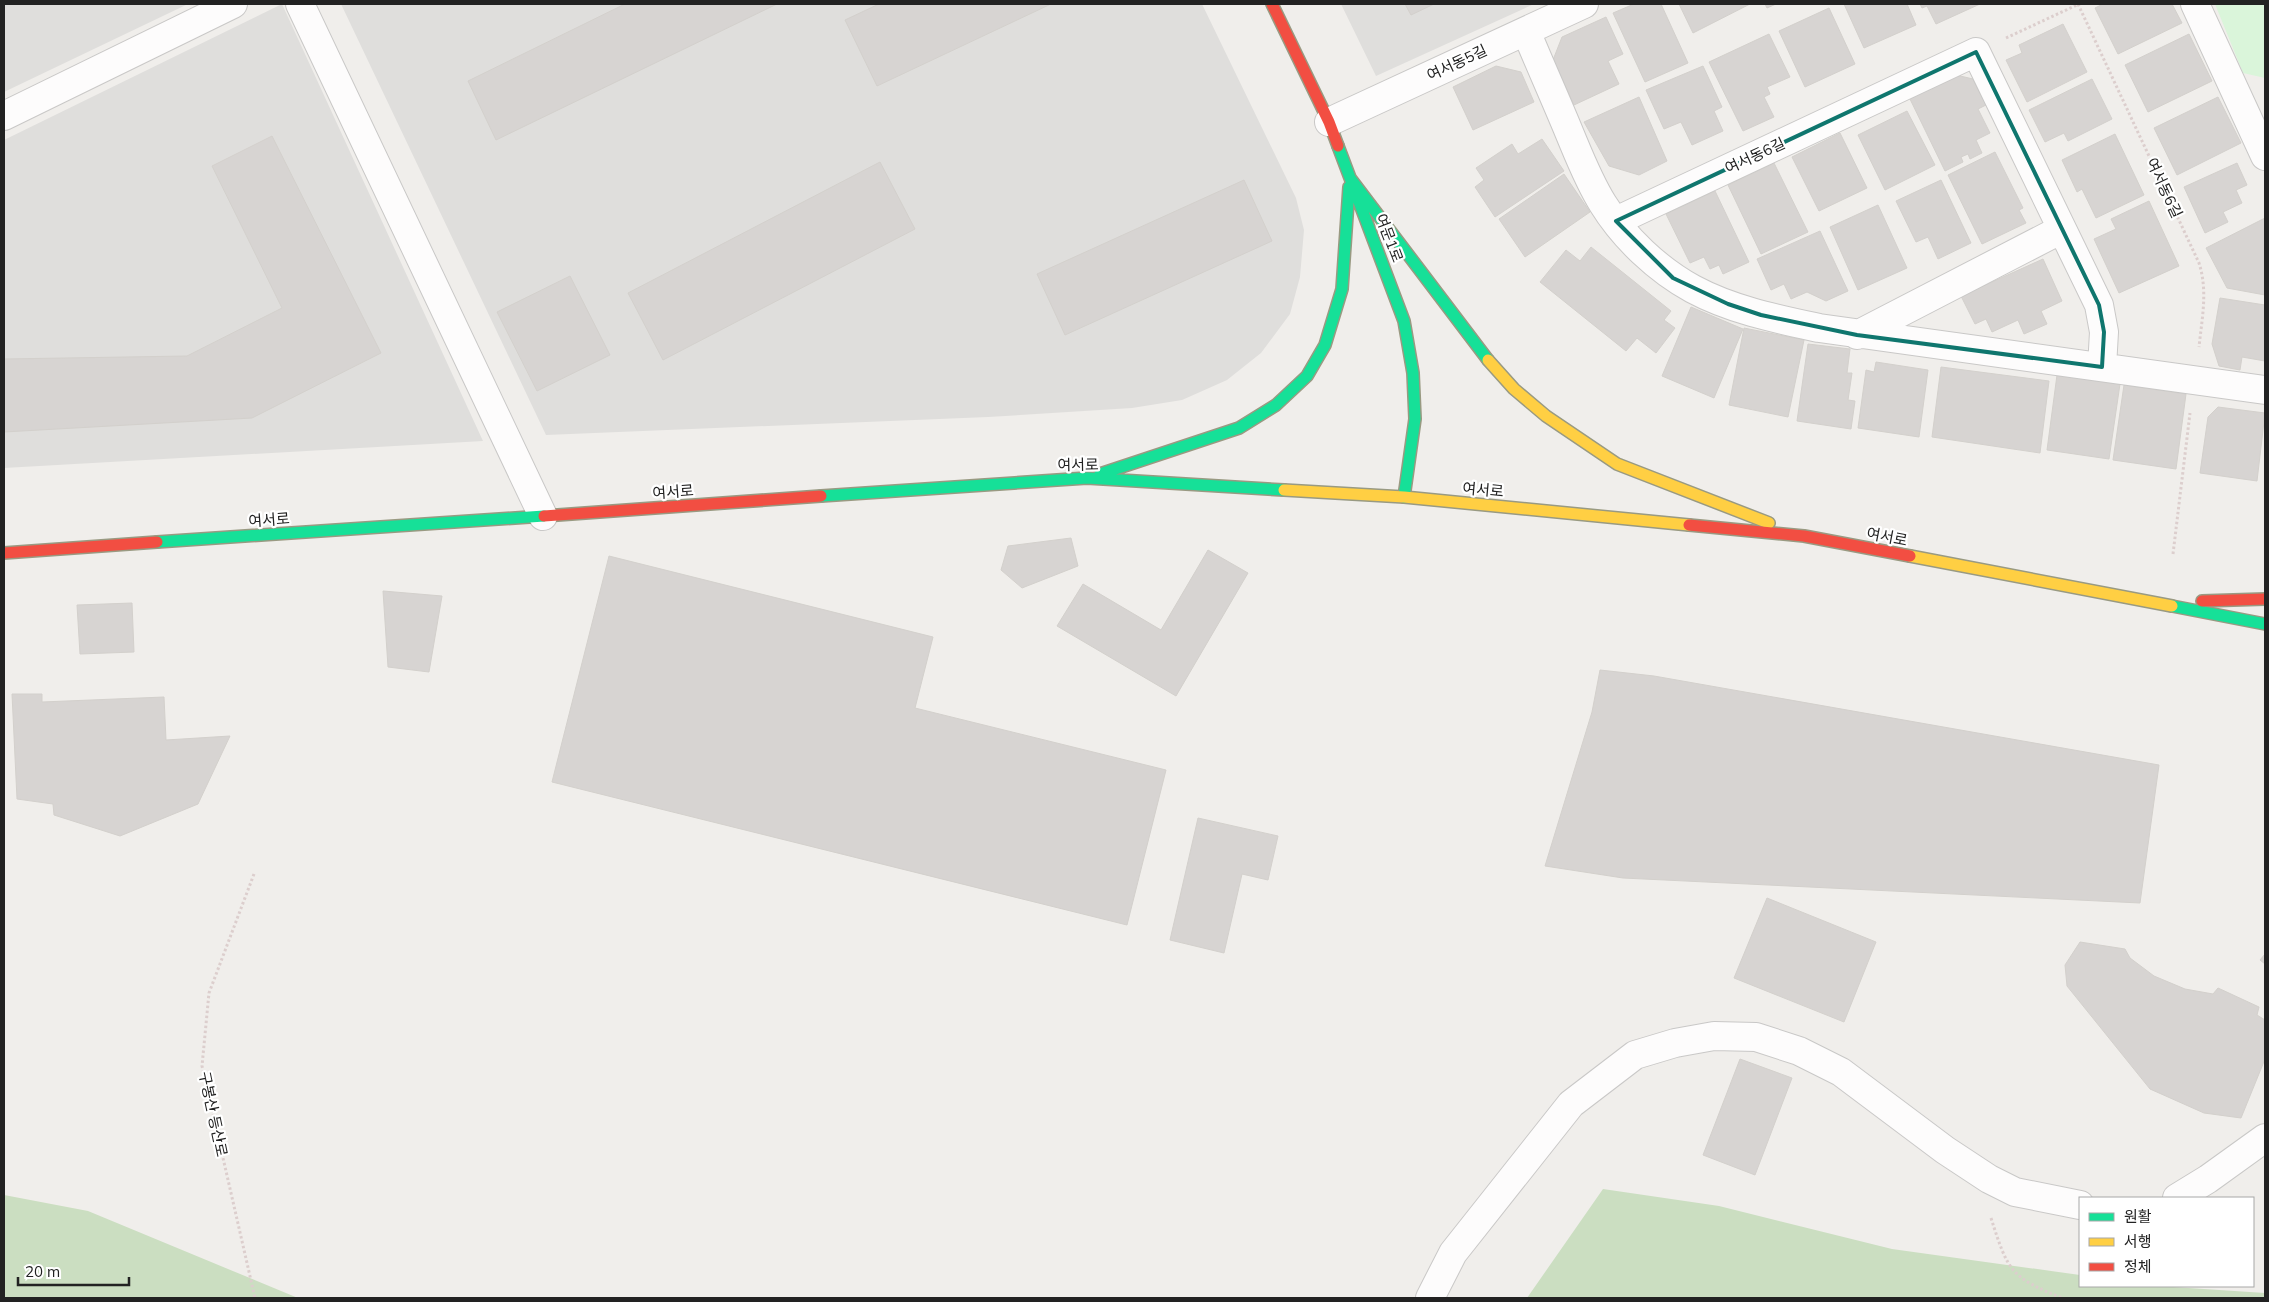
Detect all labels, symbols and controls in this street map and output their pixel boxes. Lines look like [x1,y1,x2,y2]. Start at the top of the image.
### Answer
street label: 여서동5길 [1424,40,1490,85]
street label: 여서동6길 [1722,133,1788,178]
street label: 여서동6길 [2142,155,2187,221]
street label: 여문1로 [1372,211,1407,265]
street label: 여서로 [1057,455,1099,474]
street label: 여서로 [1462,478,1504,501]
street label: 여서로 [652,481,694,502]
street label: 여서로 [248,509,290,530]
street label: 여서로 [1865,523,1909,550]
street label: 구봉산 등산로 [195,1070,232,1158]
legend [2079,1197,2254,1287]
text: 원활 [2124,1207,2152,1226]
text: 서행 [2124,1232,2152,1251]
scale bar [18,1254,129,1286]
text: 정체 [2124,1257,2152,1276]
text: 20 m [25,1262,60,1281]

